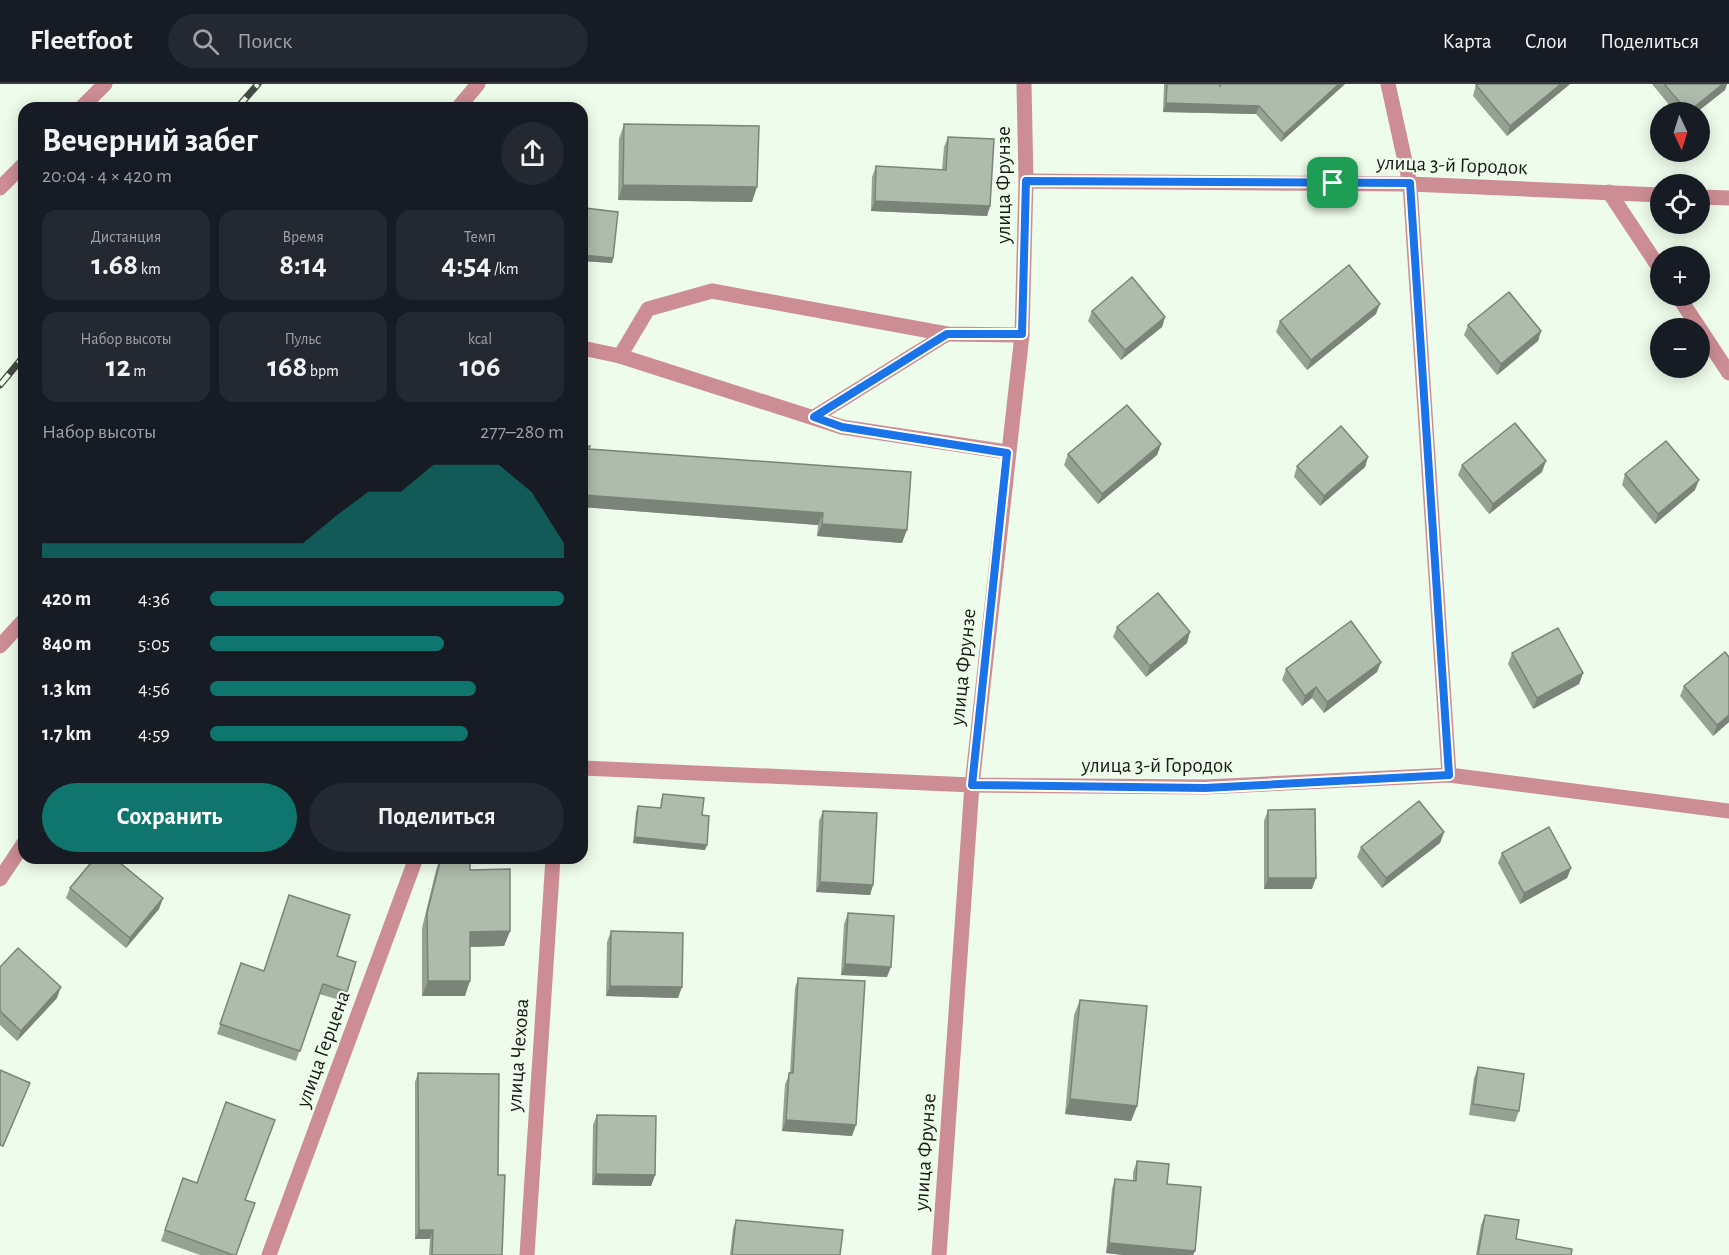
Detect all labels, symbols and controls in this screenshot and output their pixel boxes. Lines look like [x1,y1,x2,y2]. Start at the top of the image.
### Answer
search box [168,14,588,68]
icon: search [189,25,222,58]
text: Fleetfoot [30,27,132,55]
text: Поиск [237,30,292,52]
text: Карта [1442,31,1492,52]
text: Слои [1525,31,1567,52]
text: Поделиться [1600,31,1699,52]
north arrow [1650,102,1710,162]
map controls [1650,102,1710,378]
button: share [501,122,564,185]
text: Вечерний забег [42,125,258,158]
street label: улица Фрунзе [993,126,1014,245]
street label: улица 3-й Городок [1375,152,1528,178]
pin [1307,157,1358,208]
text: 20:04 · 4 × 420 m [42,166,172,186]
icon: arrive [1316,166,1349,199]
button: locate [1650,174,1710,234]
text: Дистанция [91,229,161,245]
text: Время [282,229,324,245]
text: Темп [464,229,496,245]
button: + [1650,246,1710,306]
text: 1.68 [91,250,138,280]
text: 8:14 [279,250,327,280]
text: 4:54 [441,250,491,280]
text: km [138,261,161,277]
text: /km [491,261,519,277]
button: − [1650,318,1710,378]
text: Набор высоты [80,331,172,347]
text: Пульс [284,331,322,347]
text: kcal [468,331,492,347]
text: 12 [106,352,131,382]
text: 168 [267,352,307,382]
text: 106 [460,352,500,382]
text: m [131,363,146,379]
text: bpm [307,363,339,379]
text: Набор высоты [42,422,156,442]
text: 277–280 m [480,422,564,442]
text: 420 m [42,589,91,609]
text: 4:36 [138,589,170,609]
street label: улица Фрунзе [946,607,980,728]
text: 840 m [42,634,92,654]
text: 5:05 [138,634,170,654]
text: 1.3 km [42,679,91,699]
text: 4:56 [138,679,170,699]
text: 1.7 km [42,724,91,744]
text: 4:59 [138,724,170,744]
street label: улица 3-й Городок [1080,755,1233,776]
button: Сохранить [42,783,297,852]
button: Поделиться [309,783,564,852]
street label: улица Герцена [292,988,354,1111]
street label: улица Чехова [504,997,532,1113]
street label: улица Фрунзе [910,1093,940,1212]

